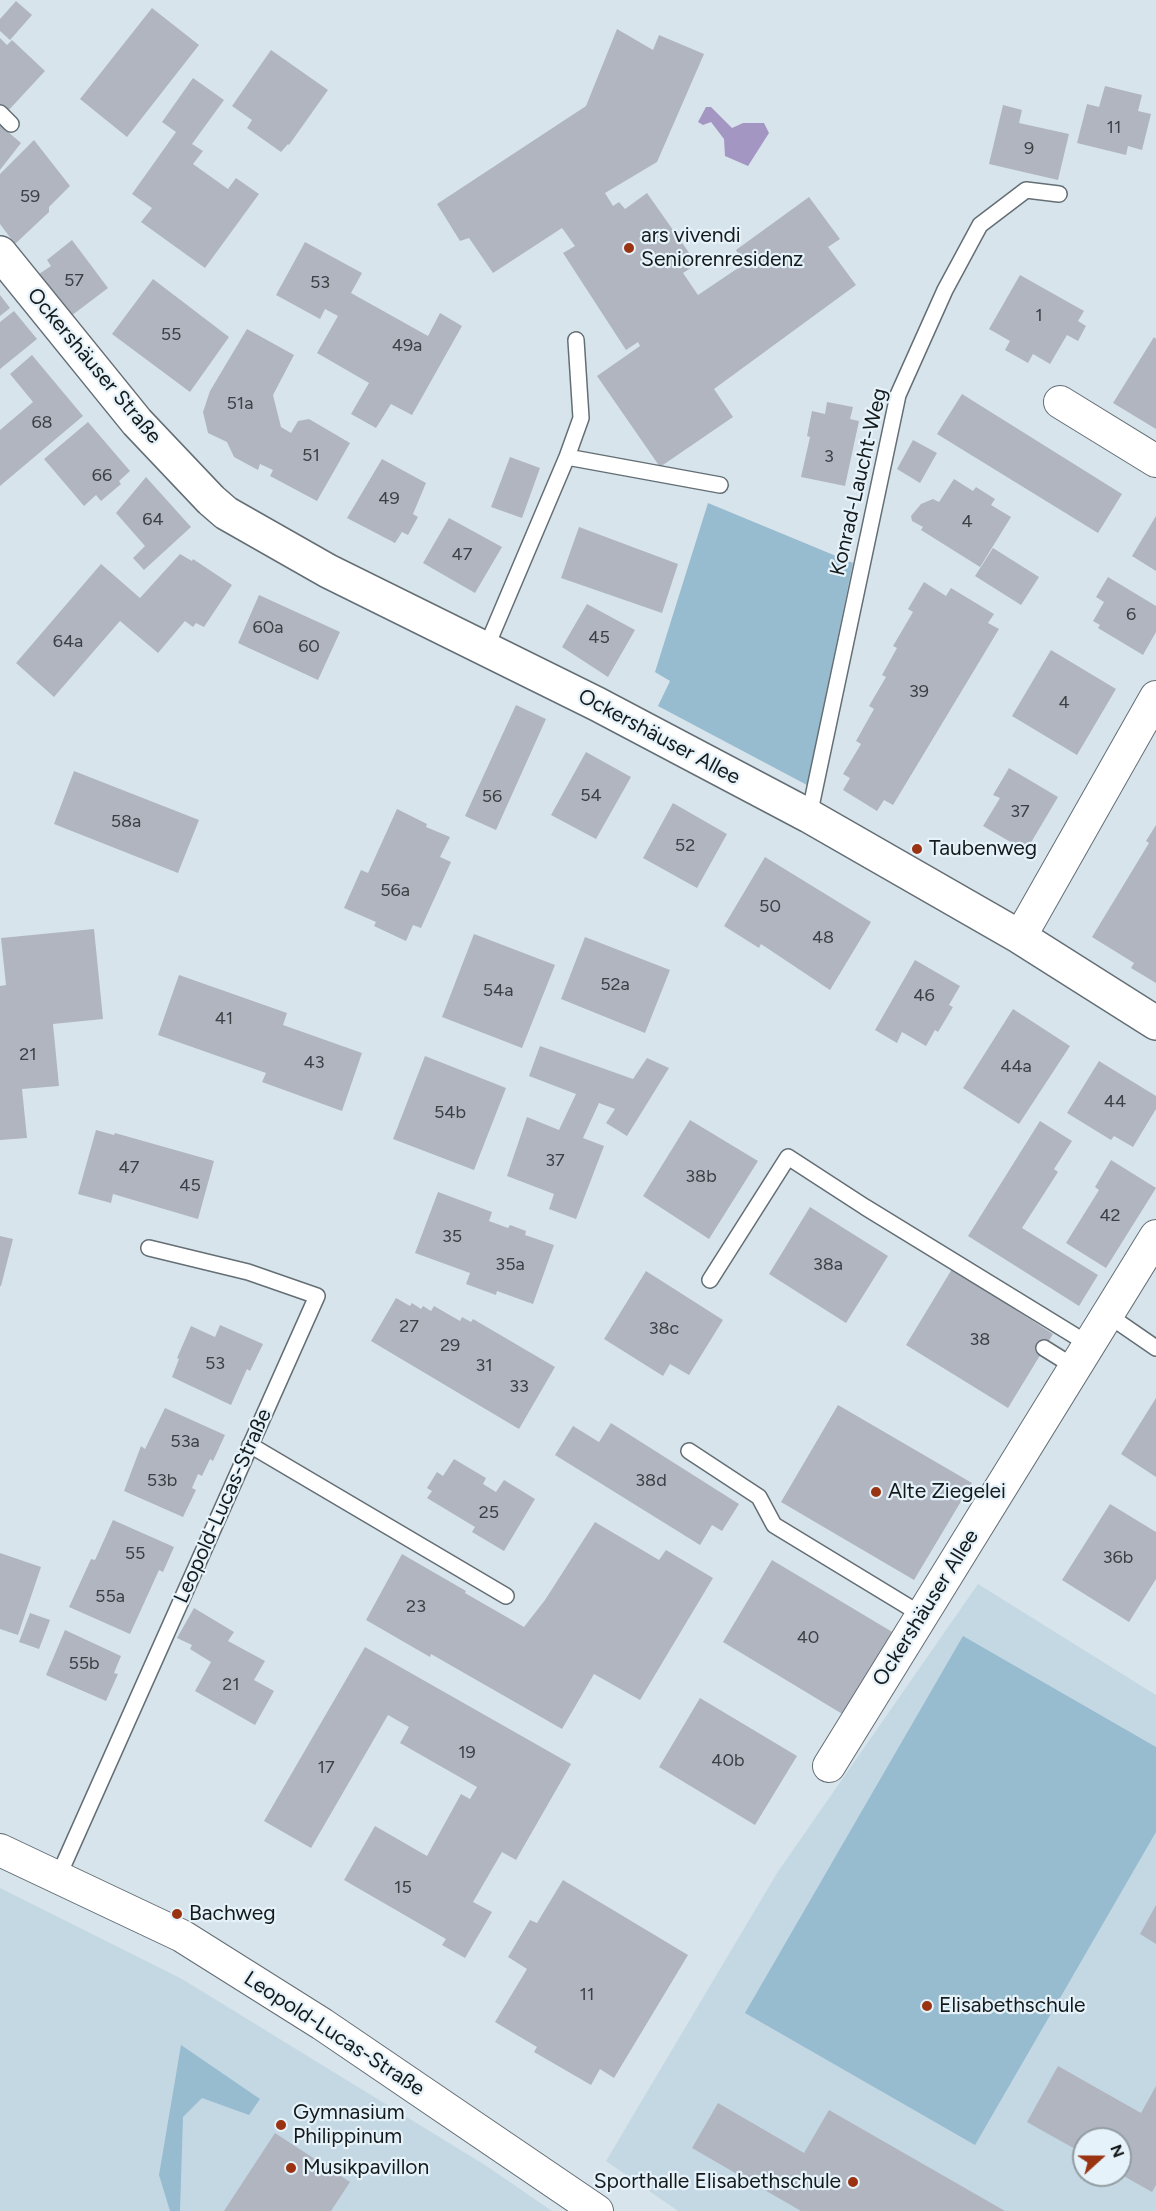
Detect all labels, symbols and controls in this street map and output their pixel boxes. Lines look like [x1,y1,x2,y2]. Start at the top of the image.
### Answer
house number: 11 [1107,117,1121,139]
house number: 9 [1024,138,1034,160]
house number: 59 [20,186,40,208]
place label: ars vivendi Seniorenresidenz [641,223,803,273]
marker: ars vivendi Seniorenresidenz [622,241,636,255]
house number: 57 [64,270,84,292]
house number: 53 [310,272,330,294]
street label: Ockershäuser Straße [21,283,167,449]
house number: 1 [1035,305,1043,327]
house number: 55 [161,324,181,346]
house number: 49a [392,335,422,357]
street label: Konrad-Laucht-Weg [825,386,893,578]
house number: 51a [227,393,253,415]
house number: 68 [31,412,53,434]
house number: 51 [302,445,320,467]
house number: 3 [824,446,834,468]
house number: 66 [92,465,112,487]
house number: 49 [378,488,400,510]
house number: 64 [142,509,164,531]
house number: 4 [961,511,973,533]
house number: 47 [452,544,472,566]
house number: 6 [1126,604,1136,626]
house number: 60a [253,617,283,639]
house number: 45 [588,627,610,649]
house number: 64a [53,631,83,653]
house number: 60 [298,636,320,658]
house number: 39 [909,681,929,703]
street label: Ockershäuser Allee [574,684,744,790]
house number: 4 [1058,692,1070,714]
house number: 54 [580,785,602,807]
house number: 56 [482,786,502,808]
house number: 37 [1010,801,1030,823]
house number: 58a [111,811,141,833]
house number: 52 [675,835,695,857]
place label: Taubenweg [929,836,1037,862]
marker: Taubenweg [910,842,924,856]
house number: 56a [380,880,410,902]
house number: 50 [759,896,781,918]
house number: 48 [812,927,834,949]
house number: 52a [600,974,630,996]
house number: 54a [483,980,513,1002]
house number: 46 [913,985,935,1007]
house number: 41 [215,1008,233,1030]
house number: 21 [19,1044,37,1066]
house number: 43 [304,1052,324,1074]
house number: 44a [1000,1056,1032,1078]
house number: 44 [1104,1091,1126,1113]
house number: 54b [434,1102,466,1124]
house number: 37 [545,1150,565,1172]
house number: 47 [119,1157,139,1179]
house number: 38b [685,1166,717,1188]
house number: 45 [179,1175,201,1197]
house number: 42 [1099,1205,1121,1227]
house number: 35 [442,1226,462,1248]
house number: 35a [495,1254,525,1276]
house number: 38a [813,1254,843,1276]
house number: 27 [399,1316,419,1338]
house number: 38c [649,1318,679,1340]
house number: 38 [970,1329,990,1351]
house number: 29 [440,1335,460,1357]
house number: 53 [205,1353,225,1375]
house number: 31 [475,1355,493,1377]
house number: 33 [509,1376,529,1398]
street label: Leopold-Lucas-Straße [169,1405,277,1607]
house number: 53a [170,1431,200,1453]
house number: 53b [147,1470,177,1492]
house number: 38d [635,1470,667,1492]
place label: Alte Ziegelei [888,1479,1006,1505]
marker: Alte Ziegelei [869,1485,883,1499]
house number: 25 [479,1502,499,1524]
street label: Ockershäuser Allee [868,1525,984,1691]
house number: 55 [125,1543,145,1565]
house number: 36b [1103,1547,1133,1569]
house number: 55a [95,1586,125,1608]
house number: 23 [406,1596,426,1618]
house number: 40 [797,1627,819,1649]
house number: 55b [68,1653,100,1675]
house number: 21 [222,1674,240,1696]
house number: 19 [458,1742,476,1764]
house number: 40b [711,1750,745,1772]
house number: 17 [317,1757,335,1779]
house number: 15 [394,1877,412,1899]
place label: Bachweg [189,1901,275,1927]
marker: Bachweg [170,1907,184,1921]
street label: Leopold-Lucas-Straße [239,1966,429,2102]
house number: 11 [580,1984,594,2006]
place label: Elisabethschule [939,1993,1086,2019]
marker: Elisabethschule [920,1999,934,2013]
place label: Gymnasium Philippinum [293,2100,405,2150]
marker: Gymnasium Philippinum [274,2118,288,2132]
north arrow [1072,2127,1132,2187]
text: N [1106,2142,1128,2160]
place label: Musikpavillon [303,2155,429,2181]
marker: Musikpavillon [284,2161,298,2175]
place label: Sporthalle Elisabethschule [594,2169,841,2195]
marker: Sporthalle Elisabethschule [846,2175,860,2189]

